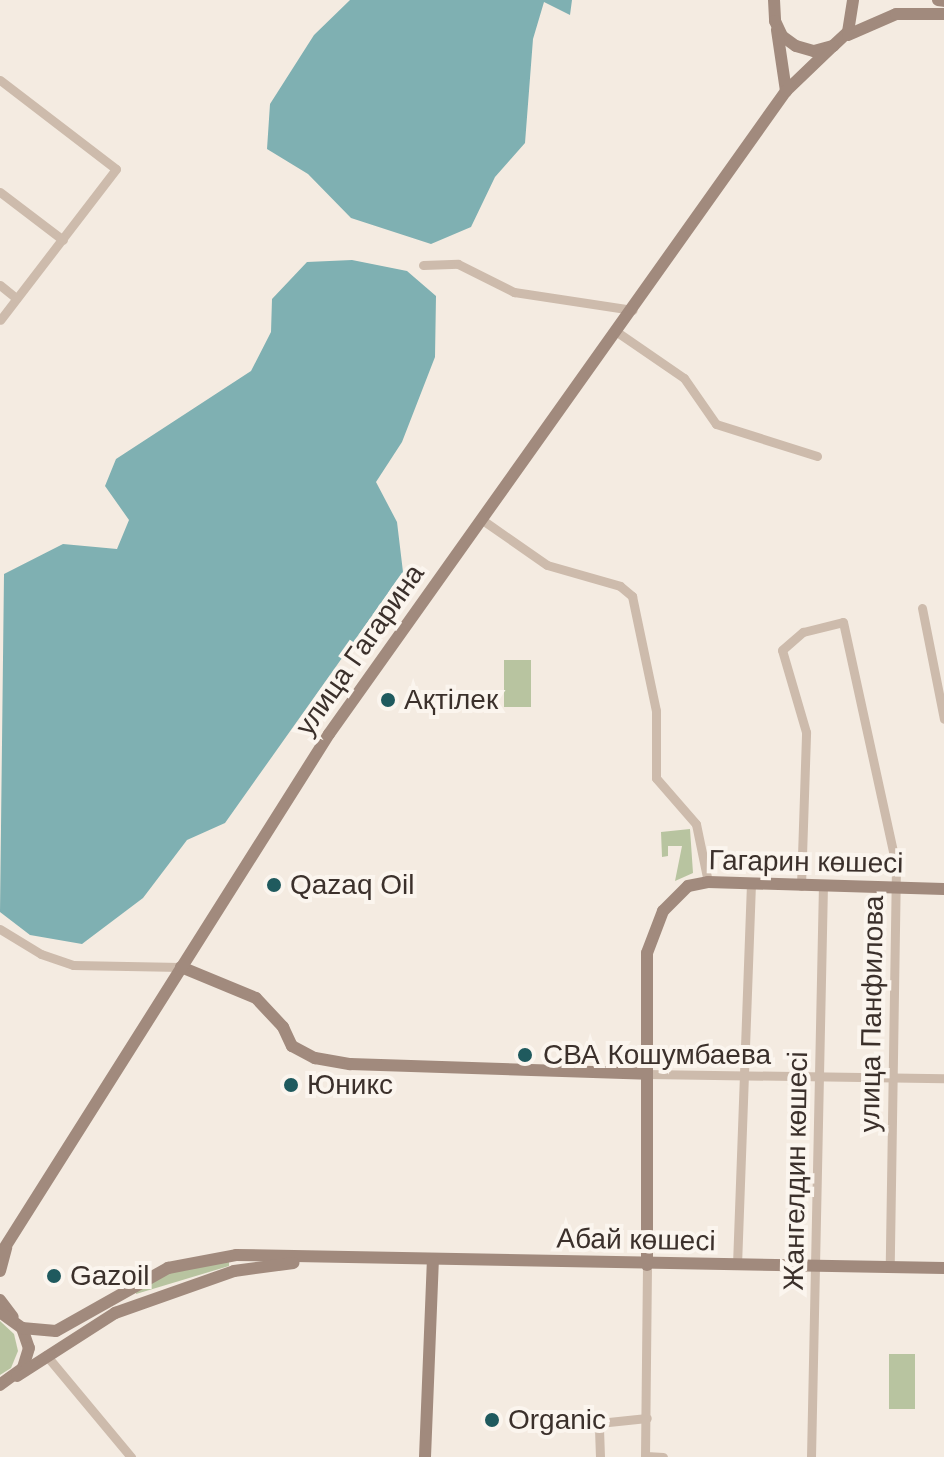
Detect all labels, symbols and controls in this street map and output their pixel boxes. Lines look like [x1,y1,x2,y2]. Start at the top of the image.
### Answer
street label: улица Гагарина [288,558,432,742]
place label: Ақтілек [404,683,498,717]
marker: Ақтілек [379,691,397,709]
street label: Гагарин көшесі [708,844,904,880]
place label: Qazaq Oil [290,868,414,902]
marker: Qazaq Oil [265,876,283,894]
street label: улица Панфилова [853,895,891,1133]
place label: СВА Кошумбаева [543,1038,771,1072]
marker: СВА Кошумбаева [514,1044,536,1066]
street label: Жангелдин көшесі [777,1051,815,1291]
place label: Юникс [307,1068,393,1102]
marker: Юникс [282,1076,300,1094]
street label: Абай көшесі [556,1222,716,1258]
place label: Gazoil [70,1259,149,1293]
marker: Gazoil [45,1267,63,1285]
place label: Organic [508,1403,606,1437]
marker: Organic [483,1411,501,1429]

